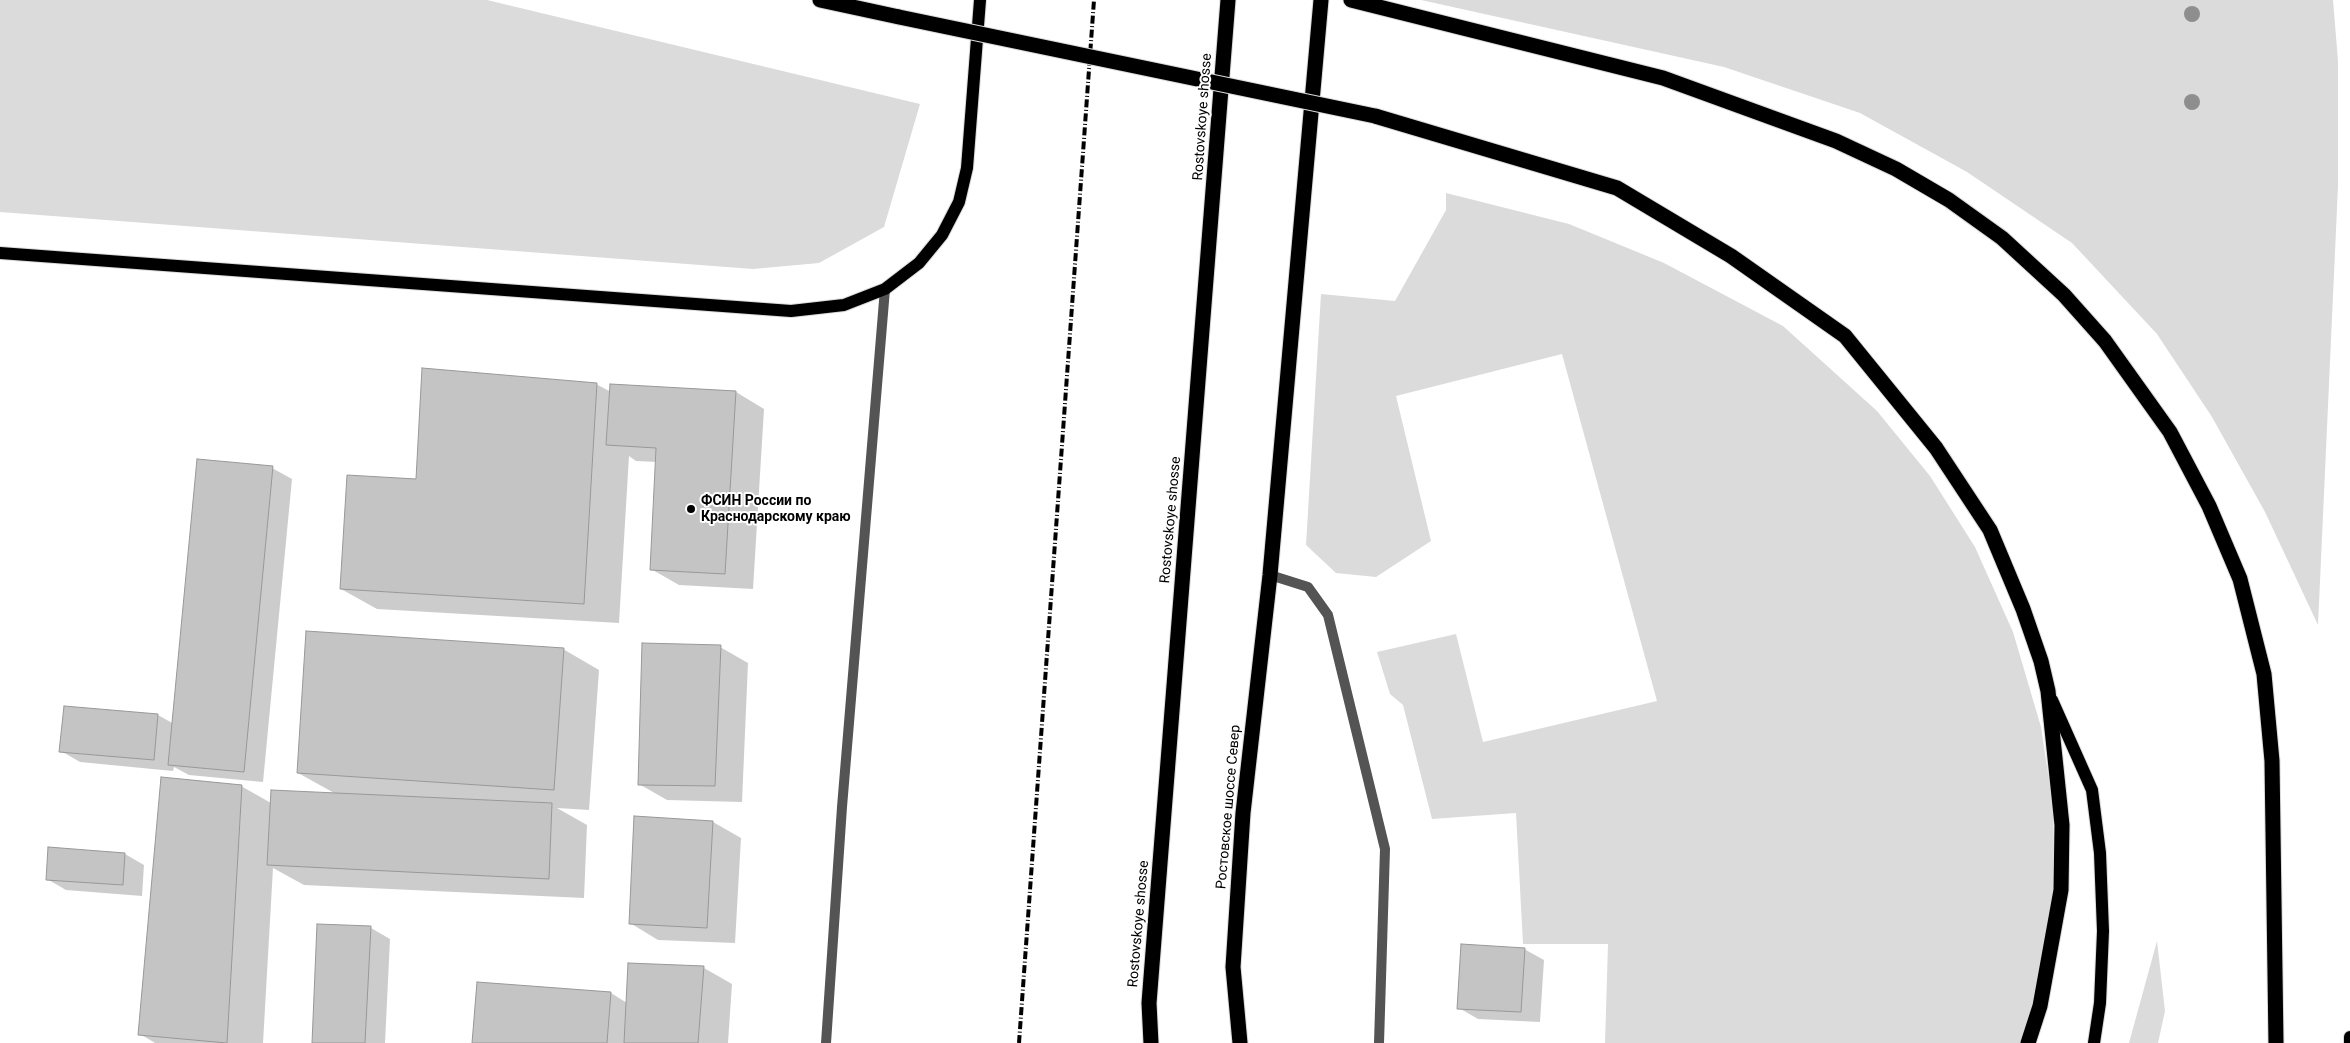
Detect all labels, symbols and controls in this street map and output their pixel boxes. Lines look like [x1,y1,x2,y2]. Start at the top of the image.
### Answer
street label: Rostovskoye shosse [1190,53,1216,181]
street label: Rostovskoye shosse [1157,456,1185,584]
place label: ФСИН России по Краснодарскому краю [701,493,851,526]
marker: ФСИН России по Краснодарскому краю [685,503,697,515]
street label: Ростовское шоссе Север [1213,724,1245,890]
street label: Rostovskoye shosse [1125,860,1153,988]

